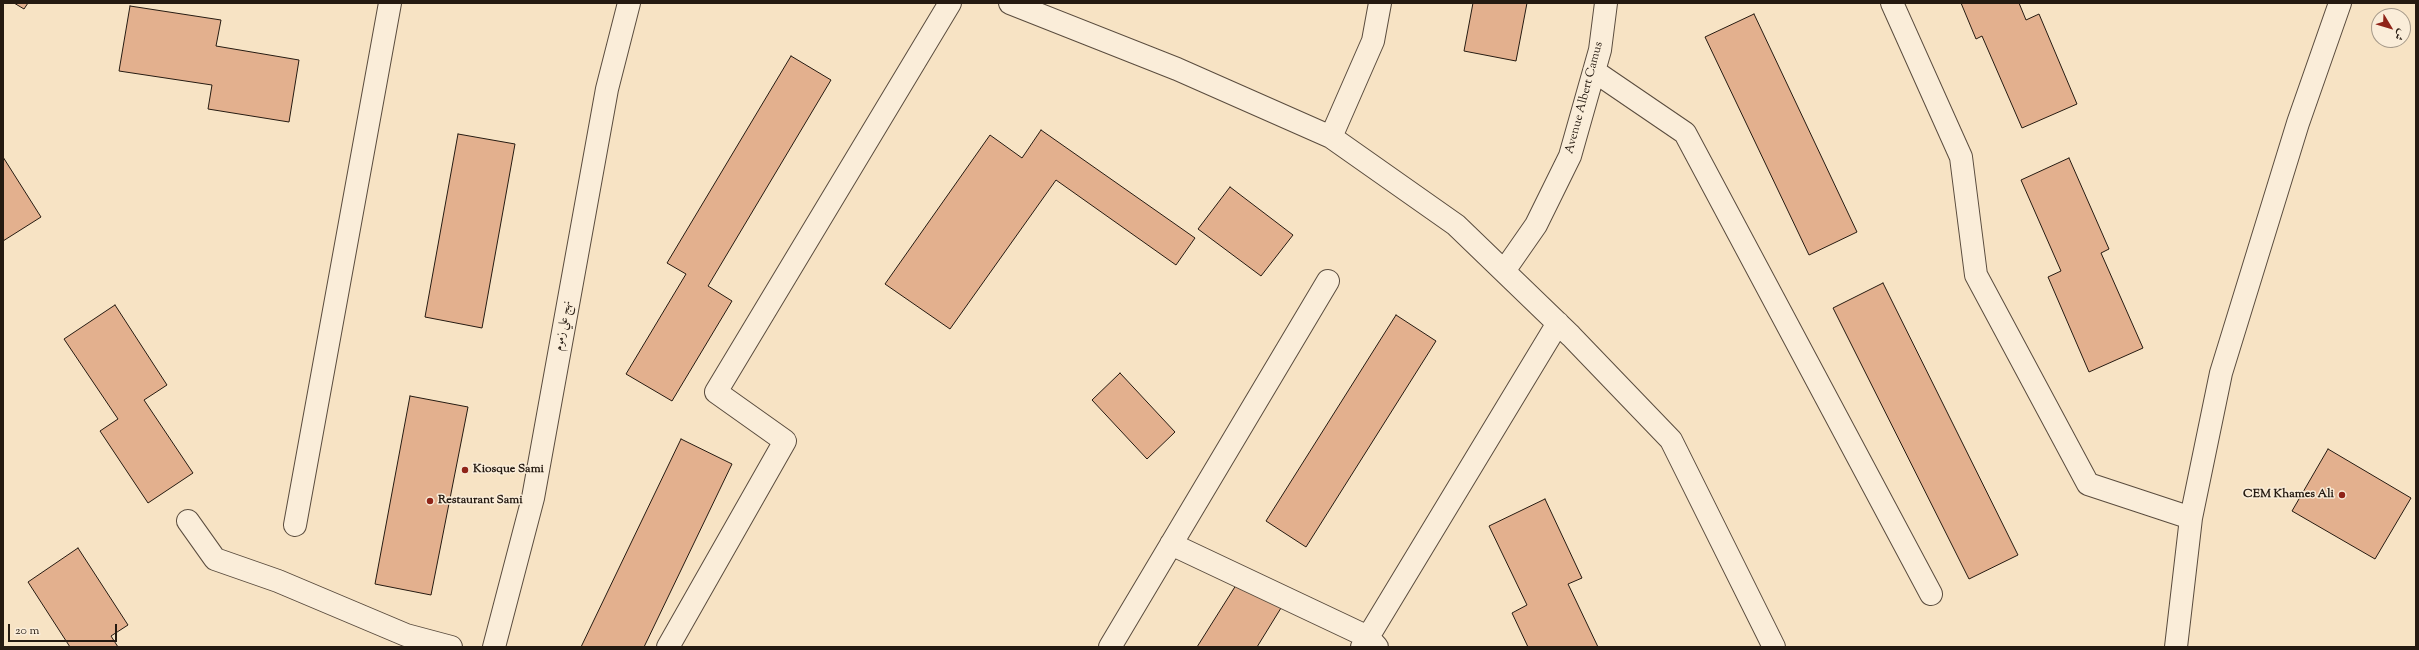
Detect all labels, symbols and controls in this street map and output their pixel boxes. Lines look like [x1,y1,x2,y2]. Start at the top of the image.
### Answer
north arrow [2371,8,2411,48]
text: ش [2390,26,2409,44]
street label: Avenue Albert Camus [1563,40,1607,156]
street label: نهج علي زموم [552,300,576,352]
place label: Kiosque Sami [473,463,544,477]
marker: Kiosque Sami [460,465,470,475]
place label: CEM Khames Ali [2243,488,2334,502]
marker: CEM Khames Ali [2337,490,2347,500]
place label: Restaurant Sami [438,494,523,508]
marker: Restaurant Sami [425,496,435,506]
scale bar [10,616,119,642]
text: 20 m [15,622,39,640]

